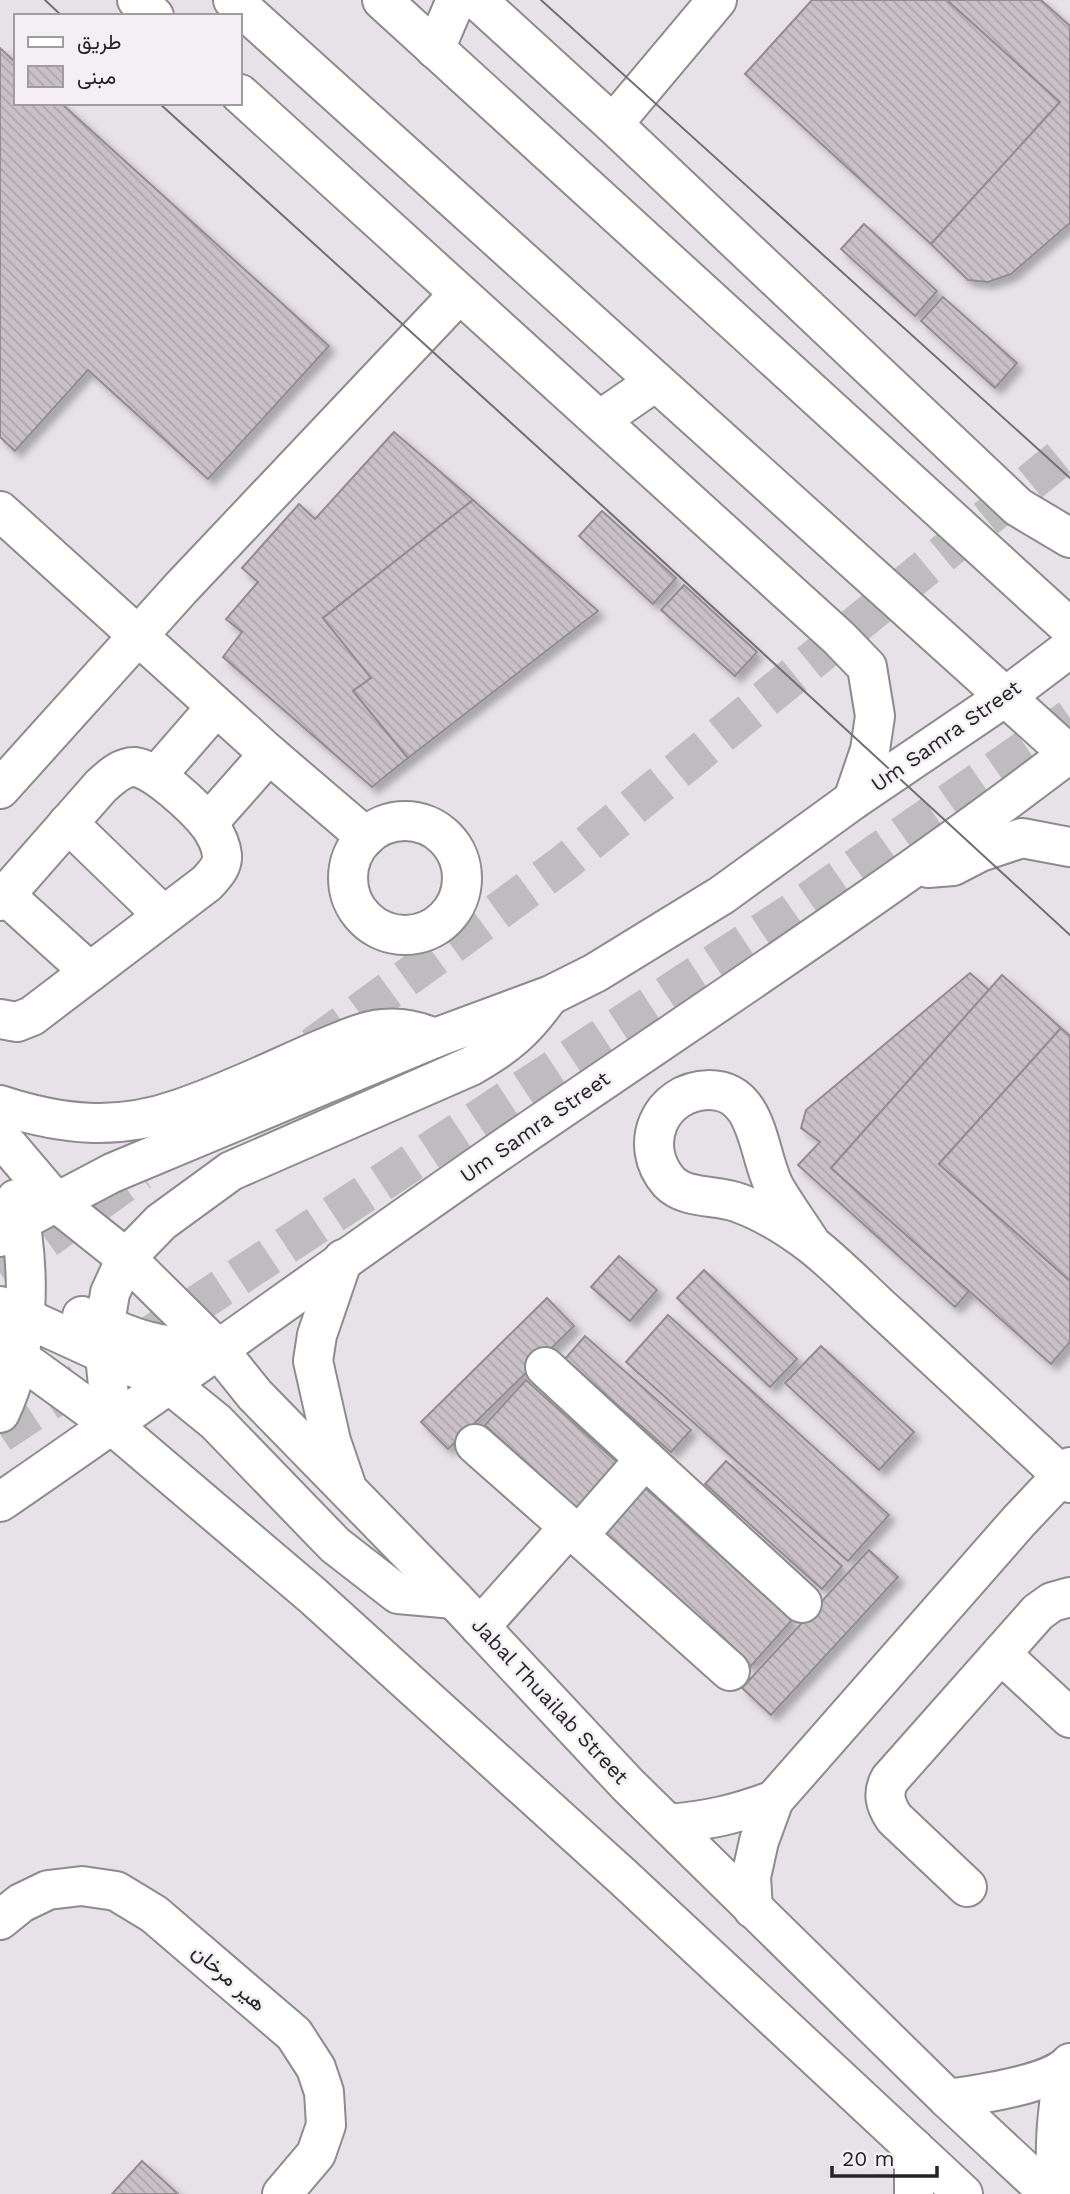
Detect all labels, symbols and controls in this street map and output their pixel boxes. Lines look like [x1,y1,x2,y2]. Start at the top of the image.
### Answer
legend [14,14,242,105]
text: طريق [77,29,122,55]
text: مبنى [77,64,116,89]
street label: Um Samra Street [866,674,1026,797]
street label: Um Samra Street [455,1065,615,1188]
street label: Jabal Thuailab Street [467,1612,634,1789]
street label: هير مرخان [187,1939,271,2017]
scale bar [832,2134,937,2178]
text: 20 m [842,2146,894,2171]

